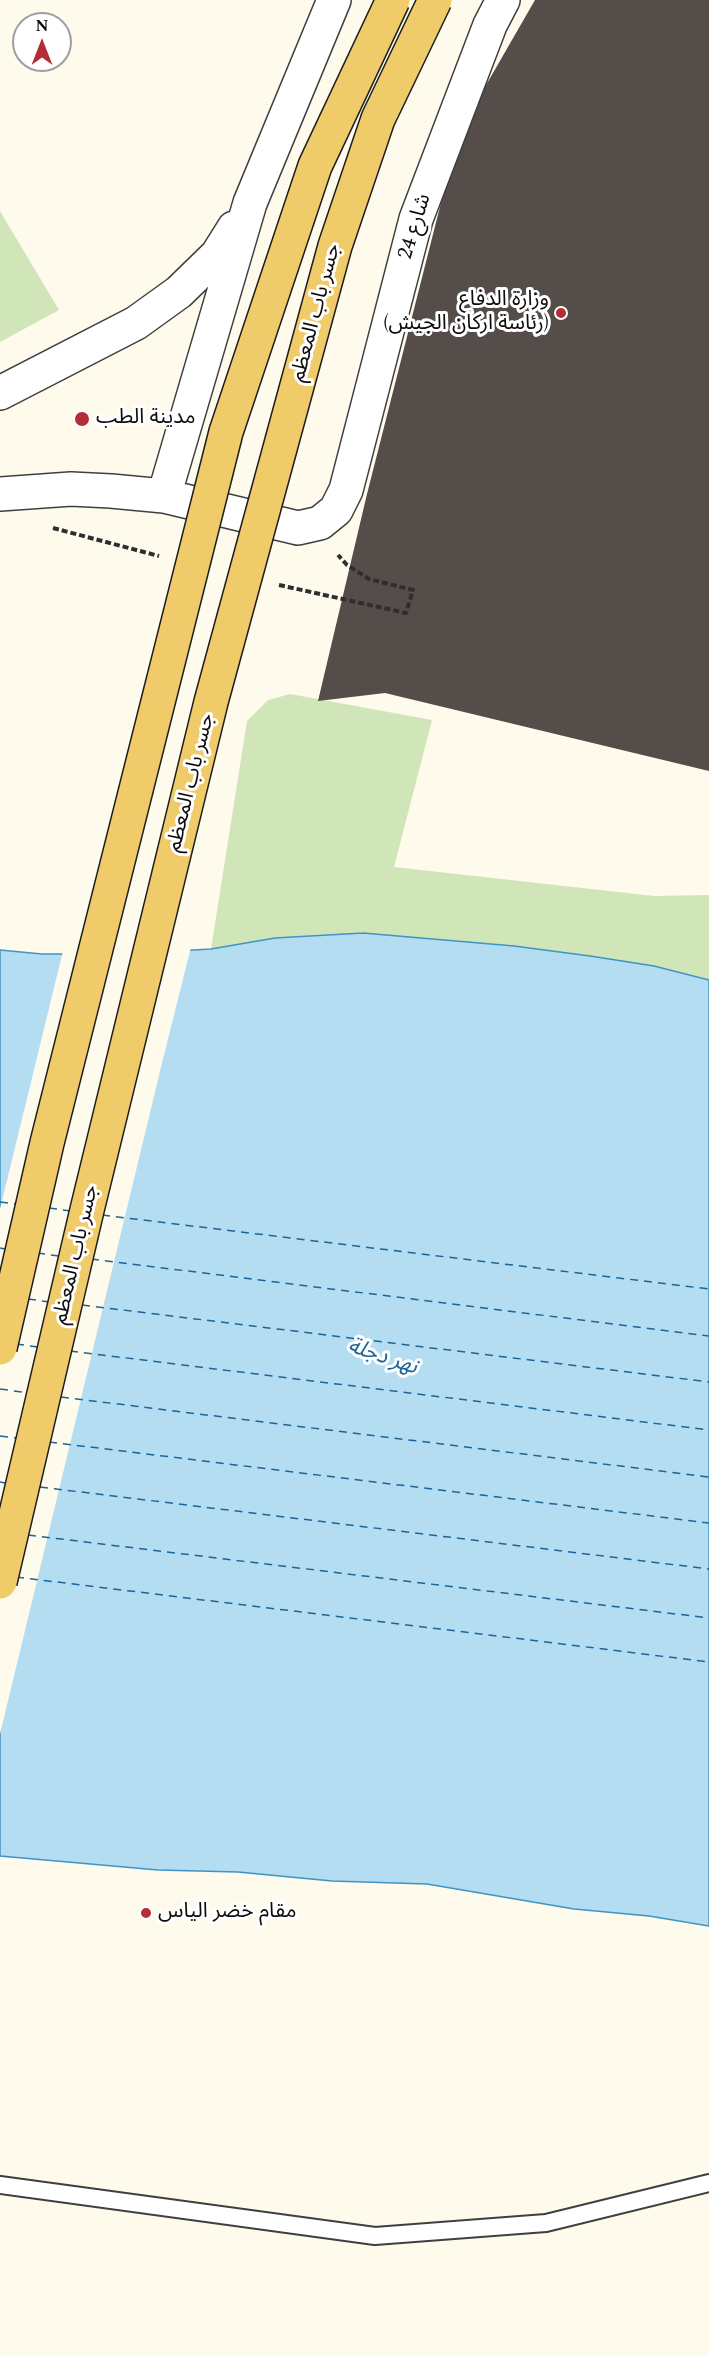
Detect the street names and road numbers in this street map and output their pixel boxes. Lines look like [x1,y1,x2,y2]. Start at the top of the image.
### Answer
street label: شارع 24 [394,191,438,263]
street label: جسر باب المعظم [286,241,348,385]
street label: جسر باب المعظم [163,711,221,855]
street label: جسر باب المعظم [49,1183,105,1327]

